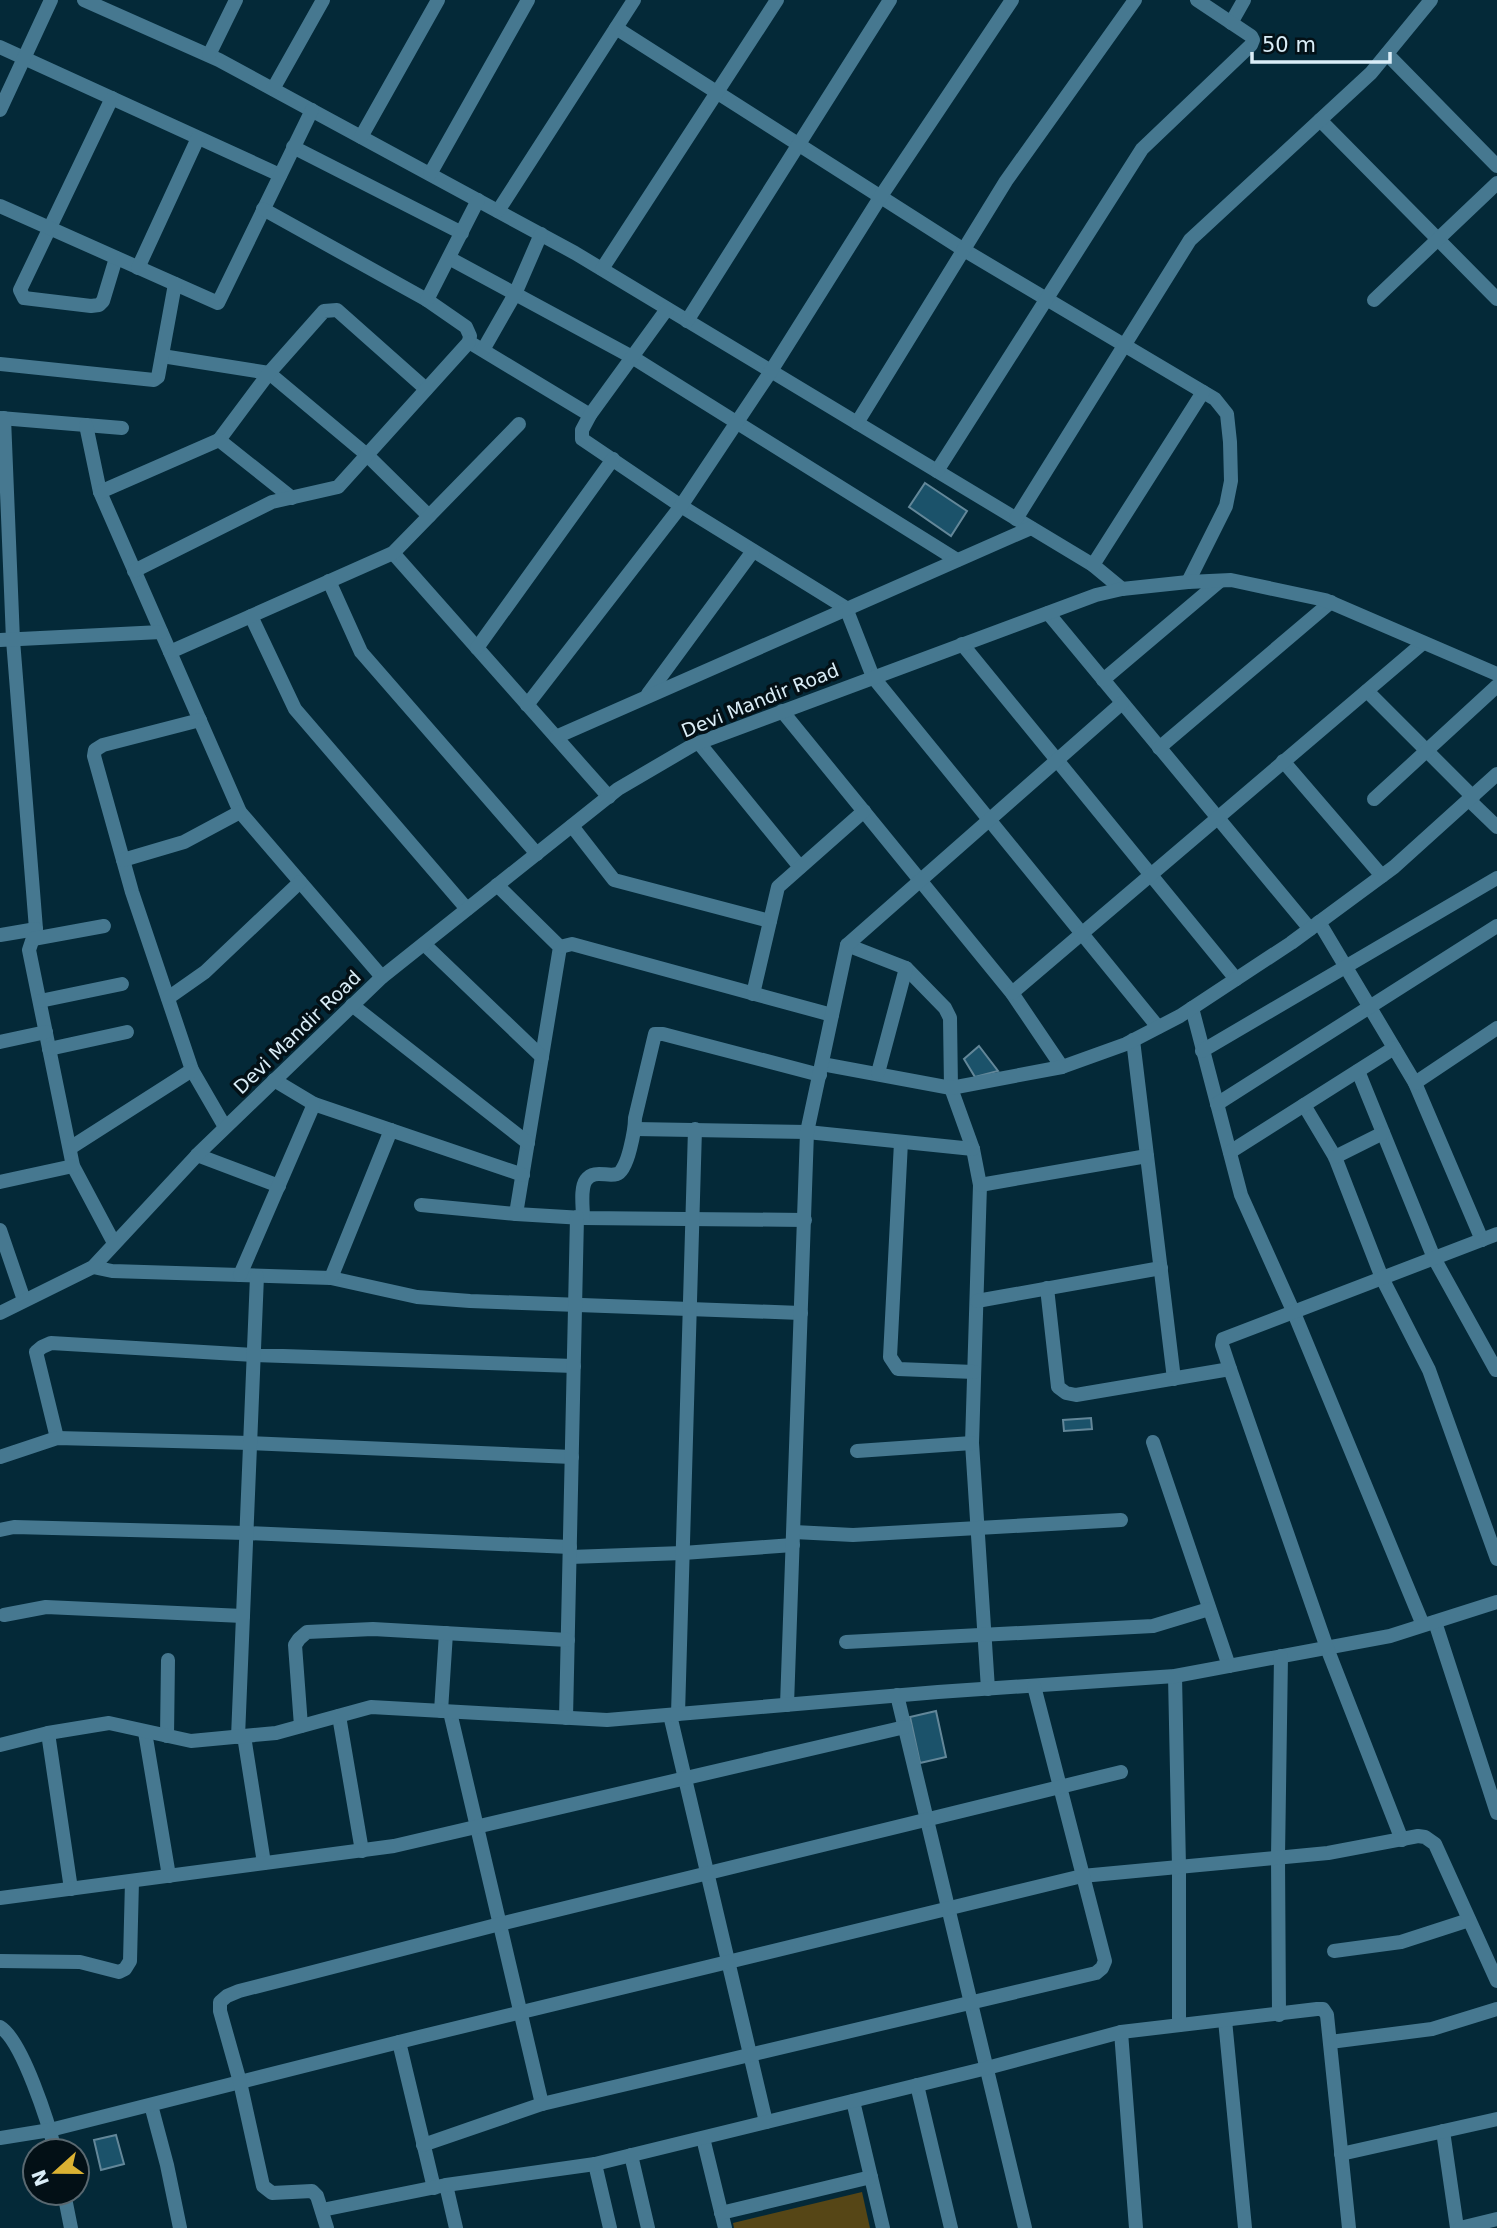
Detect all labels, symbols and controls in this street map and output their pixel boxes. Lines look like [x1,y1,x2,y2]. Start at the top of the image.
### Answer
scale bar [1252,21,1390,65]
text: 50 m [1262,33,1316,57]
street label: Devi Mandir Road [678,658,842,742]
street label: Devi Mandir Road [229,966,365,1098]
north arrow [21,2137,91,2207]
text: N [27,2167,53,2189]

